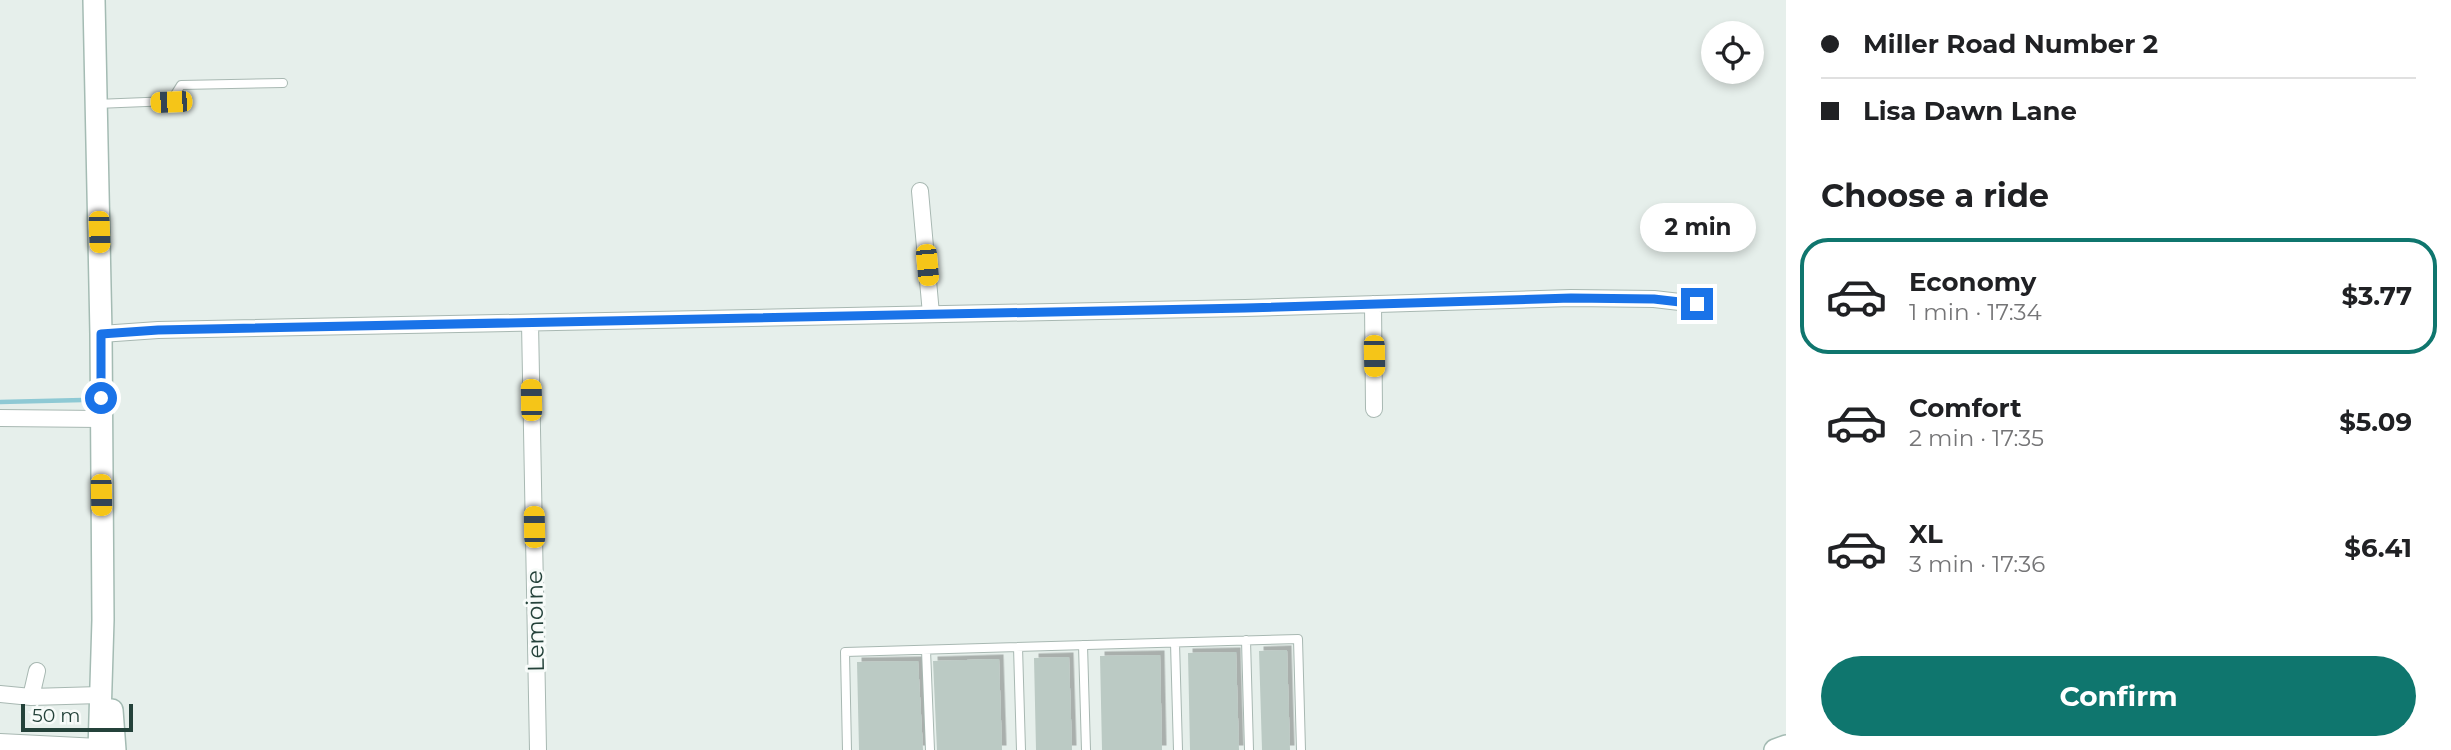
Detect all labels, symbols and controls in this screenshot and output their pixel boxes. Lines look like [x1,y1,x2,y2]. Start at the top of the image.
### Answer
map controls [1701,21,1764,84]
button: locate [1701,21,1764,84]
text: Miller Road Number 2 [1863,28,2158,60]
car [150,91,193,113]
text: Lisa Dawn Lane [1863,95,2077,127]
text: Choose a ride [1821,176,2049,215]
callout: 2 min [1639,202,1755,252]
car [88,211,111,253]
text: 2 min [1664,213,1732,241]
car [915,243,940,287]
icon: car [1825,265,1888,328]
text: Economy [1909,266,2036,298]
text: $3.77 [2341,280,2412,312]
route end [1681,288,1713,320]
text: 1 min · 17:34 [1909,298,2042,326]
car [1364,335,1385,377]
car [521,379,542,421]
route start [85,382,117,414]
icon: car [1825,391,1888,454]
text: Comfort [1909,392,2021,424]
text: $5.09 [2339,406,2412,438]
text: 2 min · 17:35 [1909,424,2044,452]
car [91,474,112,516]
car [524,506,545,548]
icon: car [1825,517,1888,580]
text: XL [1909,518,1943,550]
text: $6.41 [2344,532,2412,564]
text: 3 min · 17:36 [1909,550,2045,578]
street label: Lemoine [520,570,550,672]
button: Confirm [1821,656,2416,736]
scale bar [21,701,133,733]
text: 50 m [32,704,80,727]

